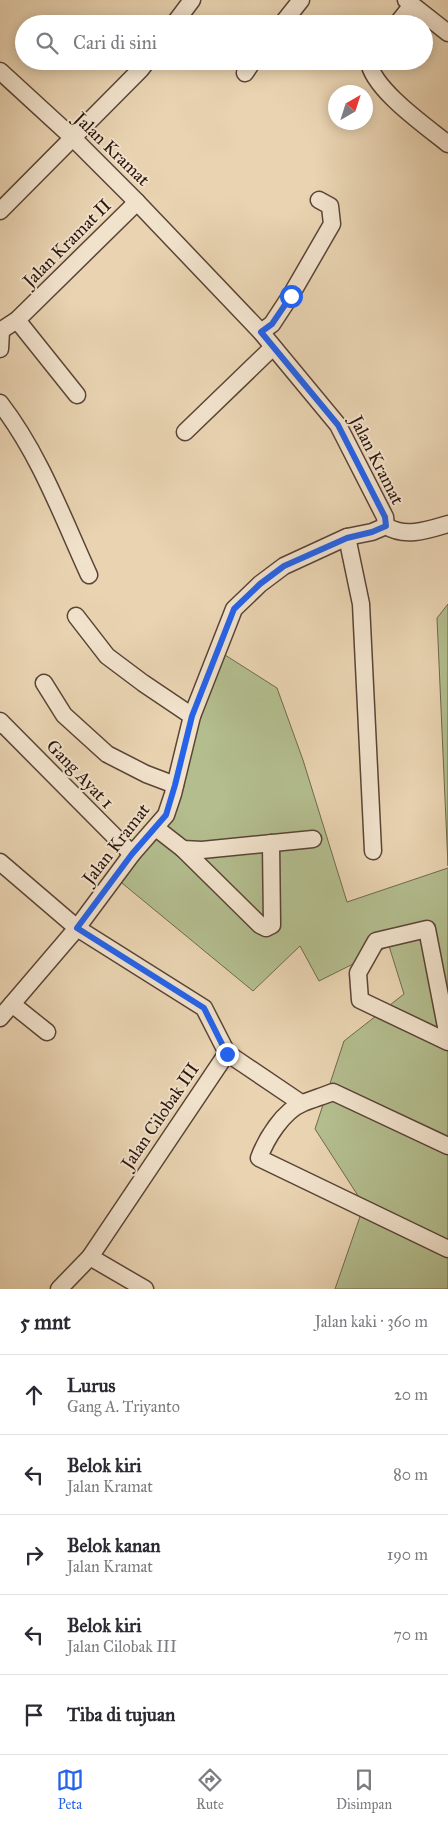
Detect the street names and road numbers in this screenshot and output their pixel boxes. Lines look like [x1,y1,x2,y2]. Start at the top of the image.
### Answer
street label: Jalan Kramat [67,106,155,192]
street label: Jalan Kramat II [17,194,117,294]
street label: Jalan Kramat [343,410,409,509]
street label: Gang Ayat 1 [41,735,118,814]
street label: Jalan Kramat [76,799,156,891]
street label: Jalan Cilobak III [115,1058,205,1176]

